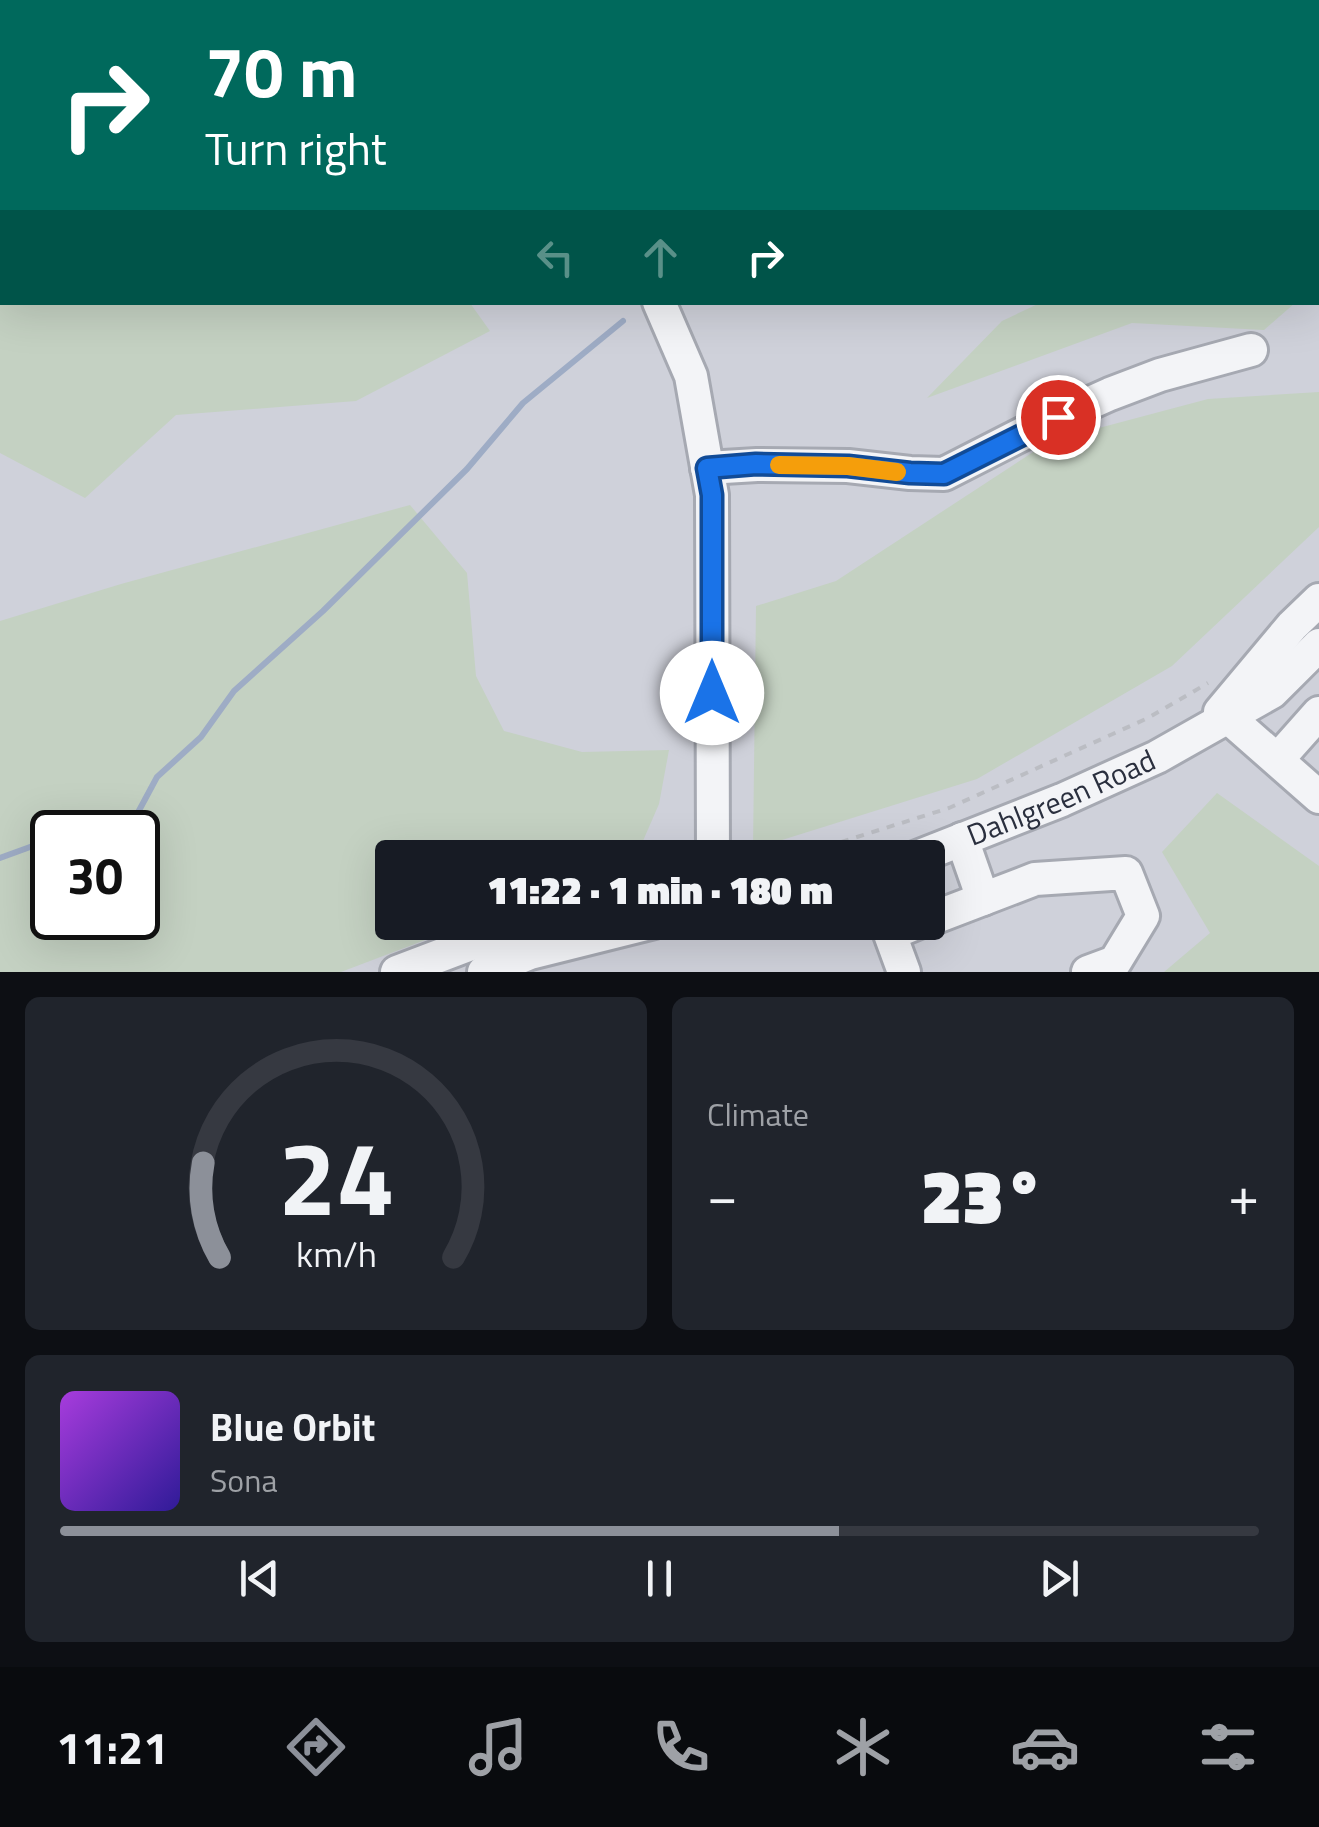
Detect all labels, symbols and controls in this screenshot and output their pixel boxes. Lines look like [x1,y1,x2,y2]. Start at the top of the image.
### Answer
text: 70 m [205,18,358,124]
icon: right [40,40,170,170]
text: Turn right [205,114,387,182]
icon: left [528,230,583,285]
icon: ahead [633,230,688,285]
icon: right [738,230,793,285]
pin [1016,375,1101,460]
icon: arrive [1031,390,1086,445]
position arrow [660,641,764,745]
street label: Dahlgreen Road [960,737,1163,857]
speed limit sign: 30 [30,810,160,940]
text: 11:22 · 1 min · 180 m [487,861,833,919]
text: Climate [707,1090,809,1138]
text: 24 [278,1097,394,1255]
text: 23° [921,1138,1045,1252]
text: − [707,1153,738,1236]
text: + [1228,1153,1259,1236]
text: km/h [296,1226,376,1281]
text: Blue Orbit [210,1398,375,1456]
text: Sona [210,1456,277,1504]
icon: previous [232,1551,287,1606]
icon: pause [632,1551,687,1606]
icon: next [1032,1551,1087,1606]
icon: directions [281,1712,351,1782]
icon: music [463,1712,533,1782]
icon: phone [646,1712,716,1782]
icon: climate [828,1712,898,1782]
icon: car [1010,1712,1080,1782]
icon: filters [1193,1712,1263,1782]
text: 11:21 [56,1713,169,1781]

